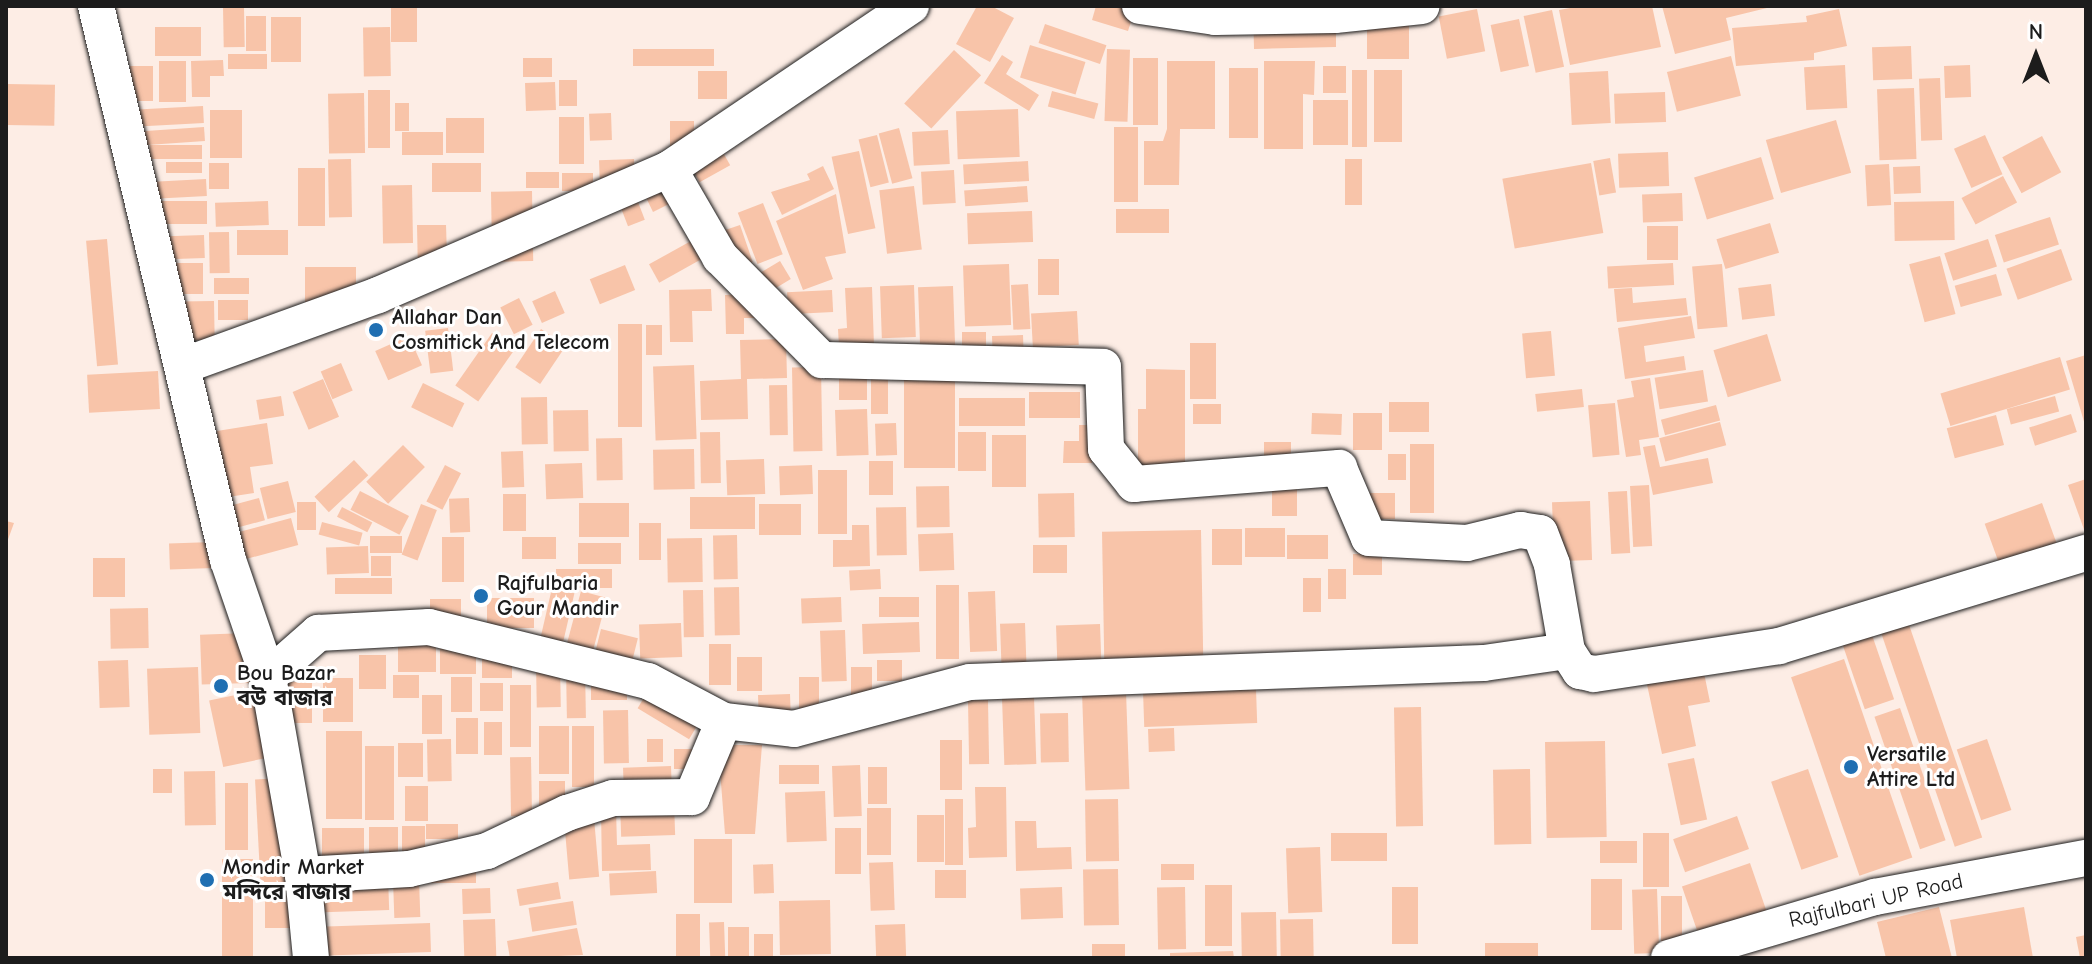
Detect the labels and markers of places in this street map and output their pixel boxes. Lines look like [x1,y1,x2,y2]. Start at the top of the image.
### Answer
place label: Allahar Dan Cosmitick And Telecom [392,304,609,356]
marker: Allahar Dan Cosmitick And Telecom [367,321,385,339]
place label: Rajfulbaria Gour Mandir [497,570,619,622]
marker: Rajfulbaria Gour Mandir [472,587,490,605]
place label: Bou Bazar বউ বাজার [237,660,335,712]
marker: Bou Bazar বউ বাজার [212,677,230,695]
place label: Versatile Attire Ltd [1867,741,1955,792]
marker: Versatile Attire Ltd [1842,758,1860,776]
place label: Mondir Market মন্দিরে বাজার [223,854,364,906]
marker: Mondir Market মন্দিরে বাজার [198,871,216,889]

